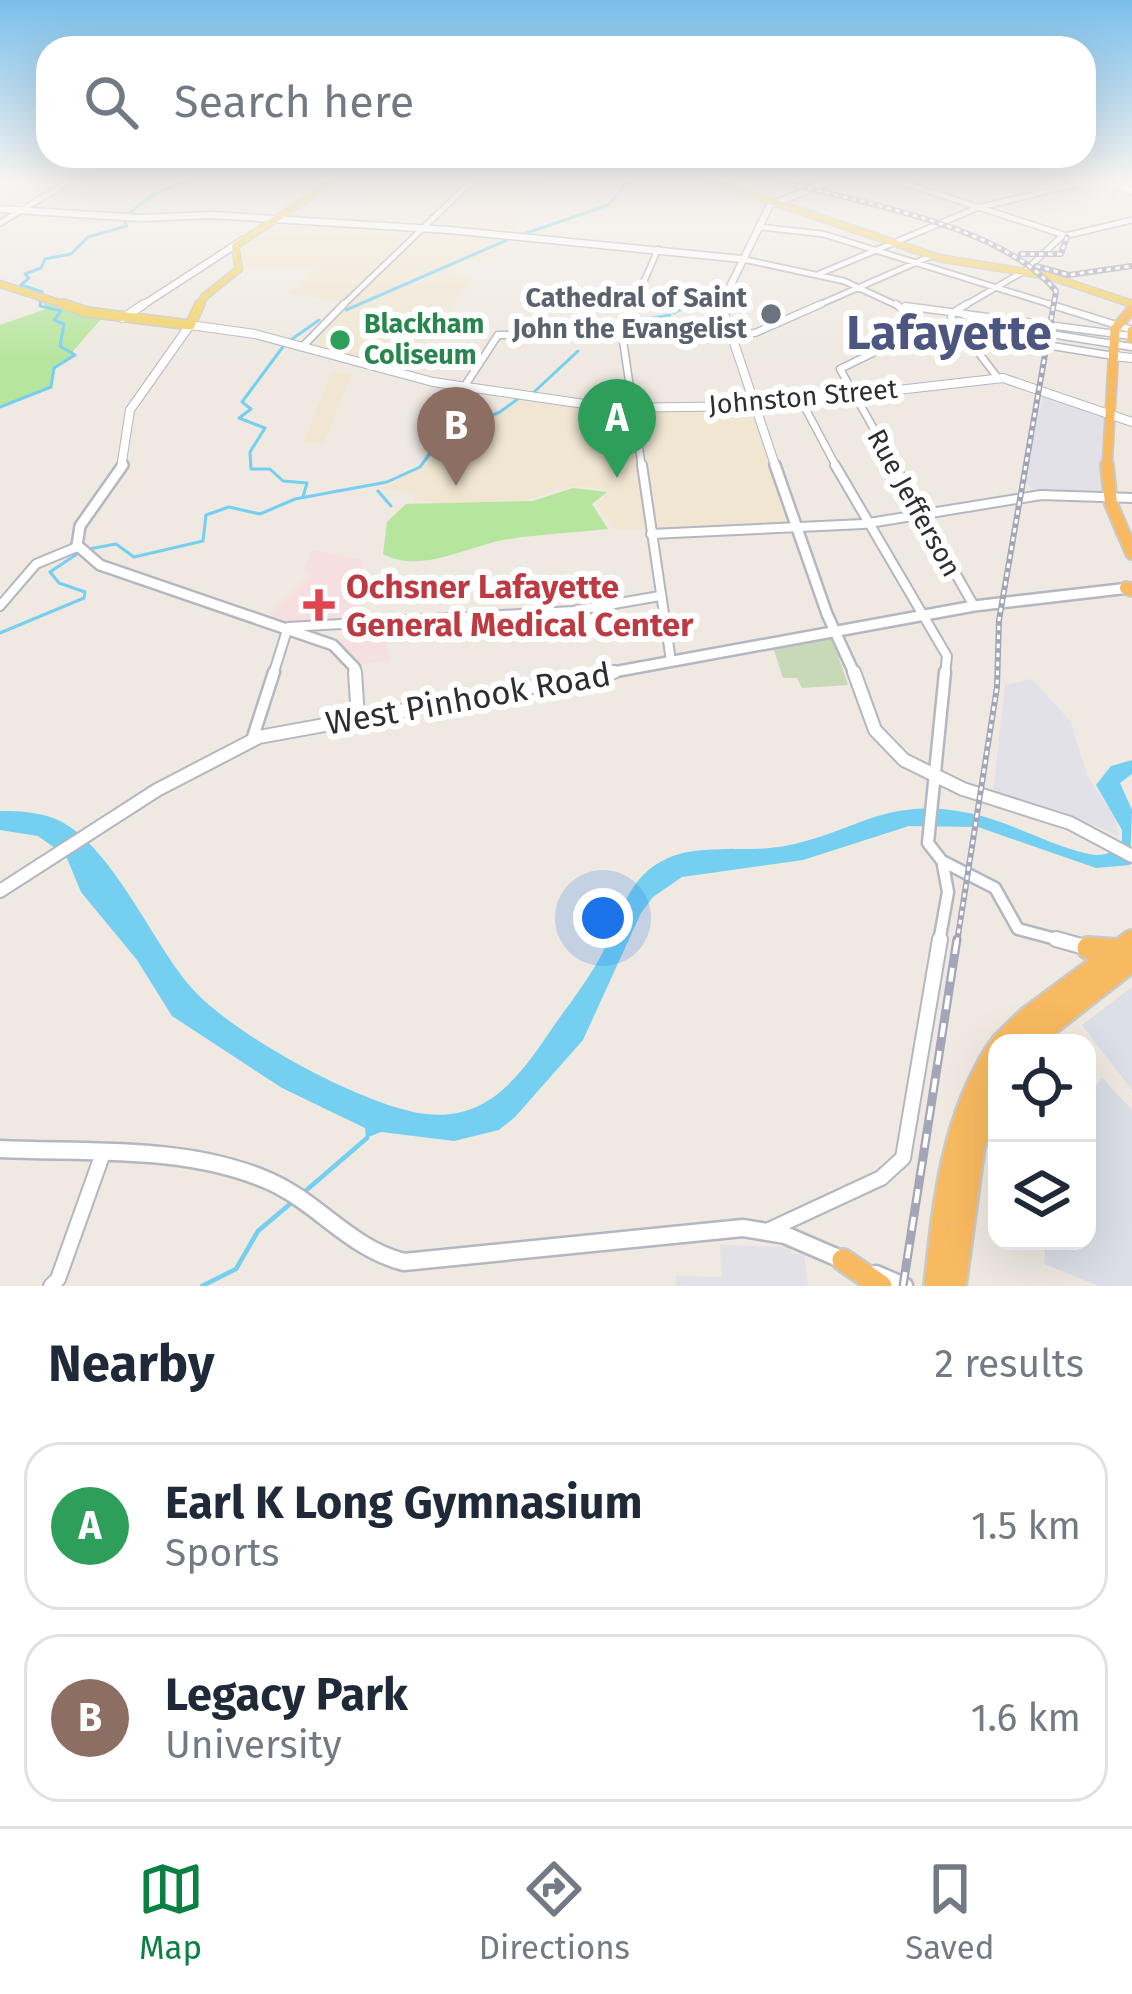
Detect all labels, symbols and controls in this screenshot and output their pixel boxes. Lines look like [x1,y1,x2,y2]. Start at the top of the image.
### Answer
search box [36,36,1096,168]
icon: search [78,69,144,135]
text: Search here [174,75,414,129]
place label: Cathedral of Saint John the Evangelist [511,282,748,345]
marker: Cathedral of Saint John the Evangelist [758,301,784,327]
district label: Lafayette [846,304,1052,362]
place label: Blackham Coliseum [364,308,484,371]
marker: Blackham Coliseum [327,327,353,353]
street label: Johnston Street [707,373,899,421]
pin: A [578,379,656,478]
pin: B [417,387,495,486]
street label: Rue Jefferson [860,424,968,582]
place label: Ochsner Lafayette General Medical Center [346,567,694,645]
marker: Ochsner Lafayette General Medical Center [303,589,335,621]
street label: West Pinhook Road [323,654,614,744]
your location [573,888,633,948]
map controls [988,1034,1096,1250]
button: locate [988,1034,1096,1142]
button: layers [988,1142,1096,1250]
text: Nearby [48,1333,214,1395]
text: 2 results [935,1341,1084,1387]
text: Earl K Long Gymnasium [165,1476,642,1530]
text: A [78,1503,102,1549]
text: 1.5 km [971,1503,1081,1549]
text: Sports [165,1530,280,1576]
text: Legacy Park [165,1668,408,1722]
text: B [78,1695,102,1741]
text: 1.6 km [971,1695,1081,1741]
text: University [165,1722,342,1768]
tab: Map [138,1856,204,1968]
tab: Directions [479,1856,630,1968]
tab: Saved [905,1856,994,1968]

